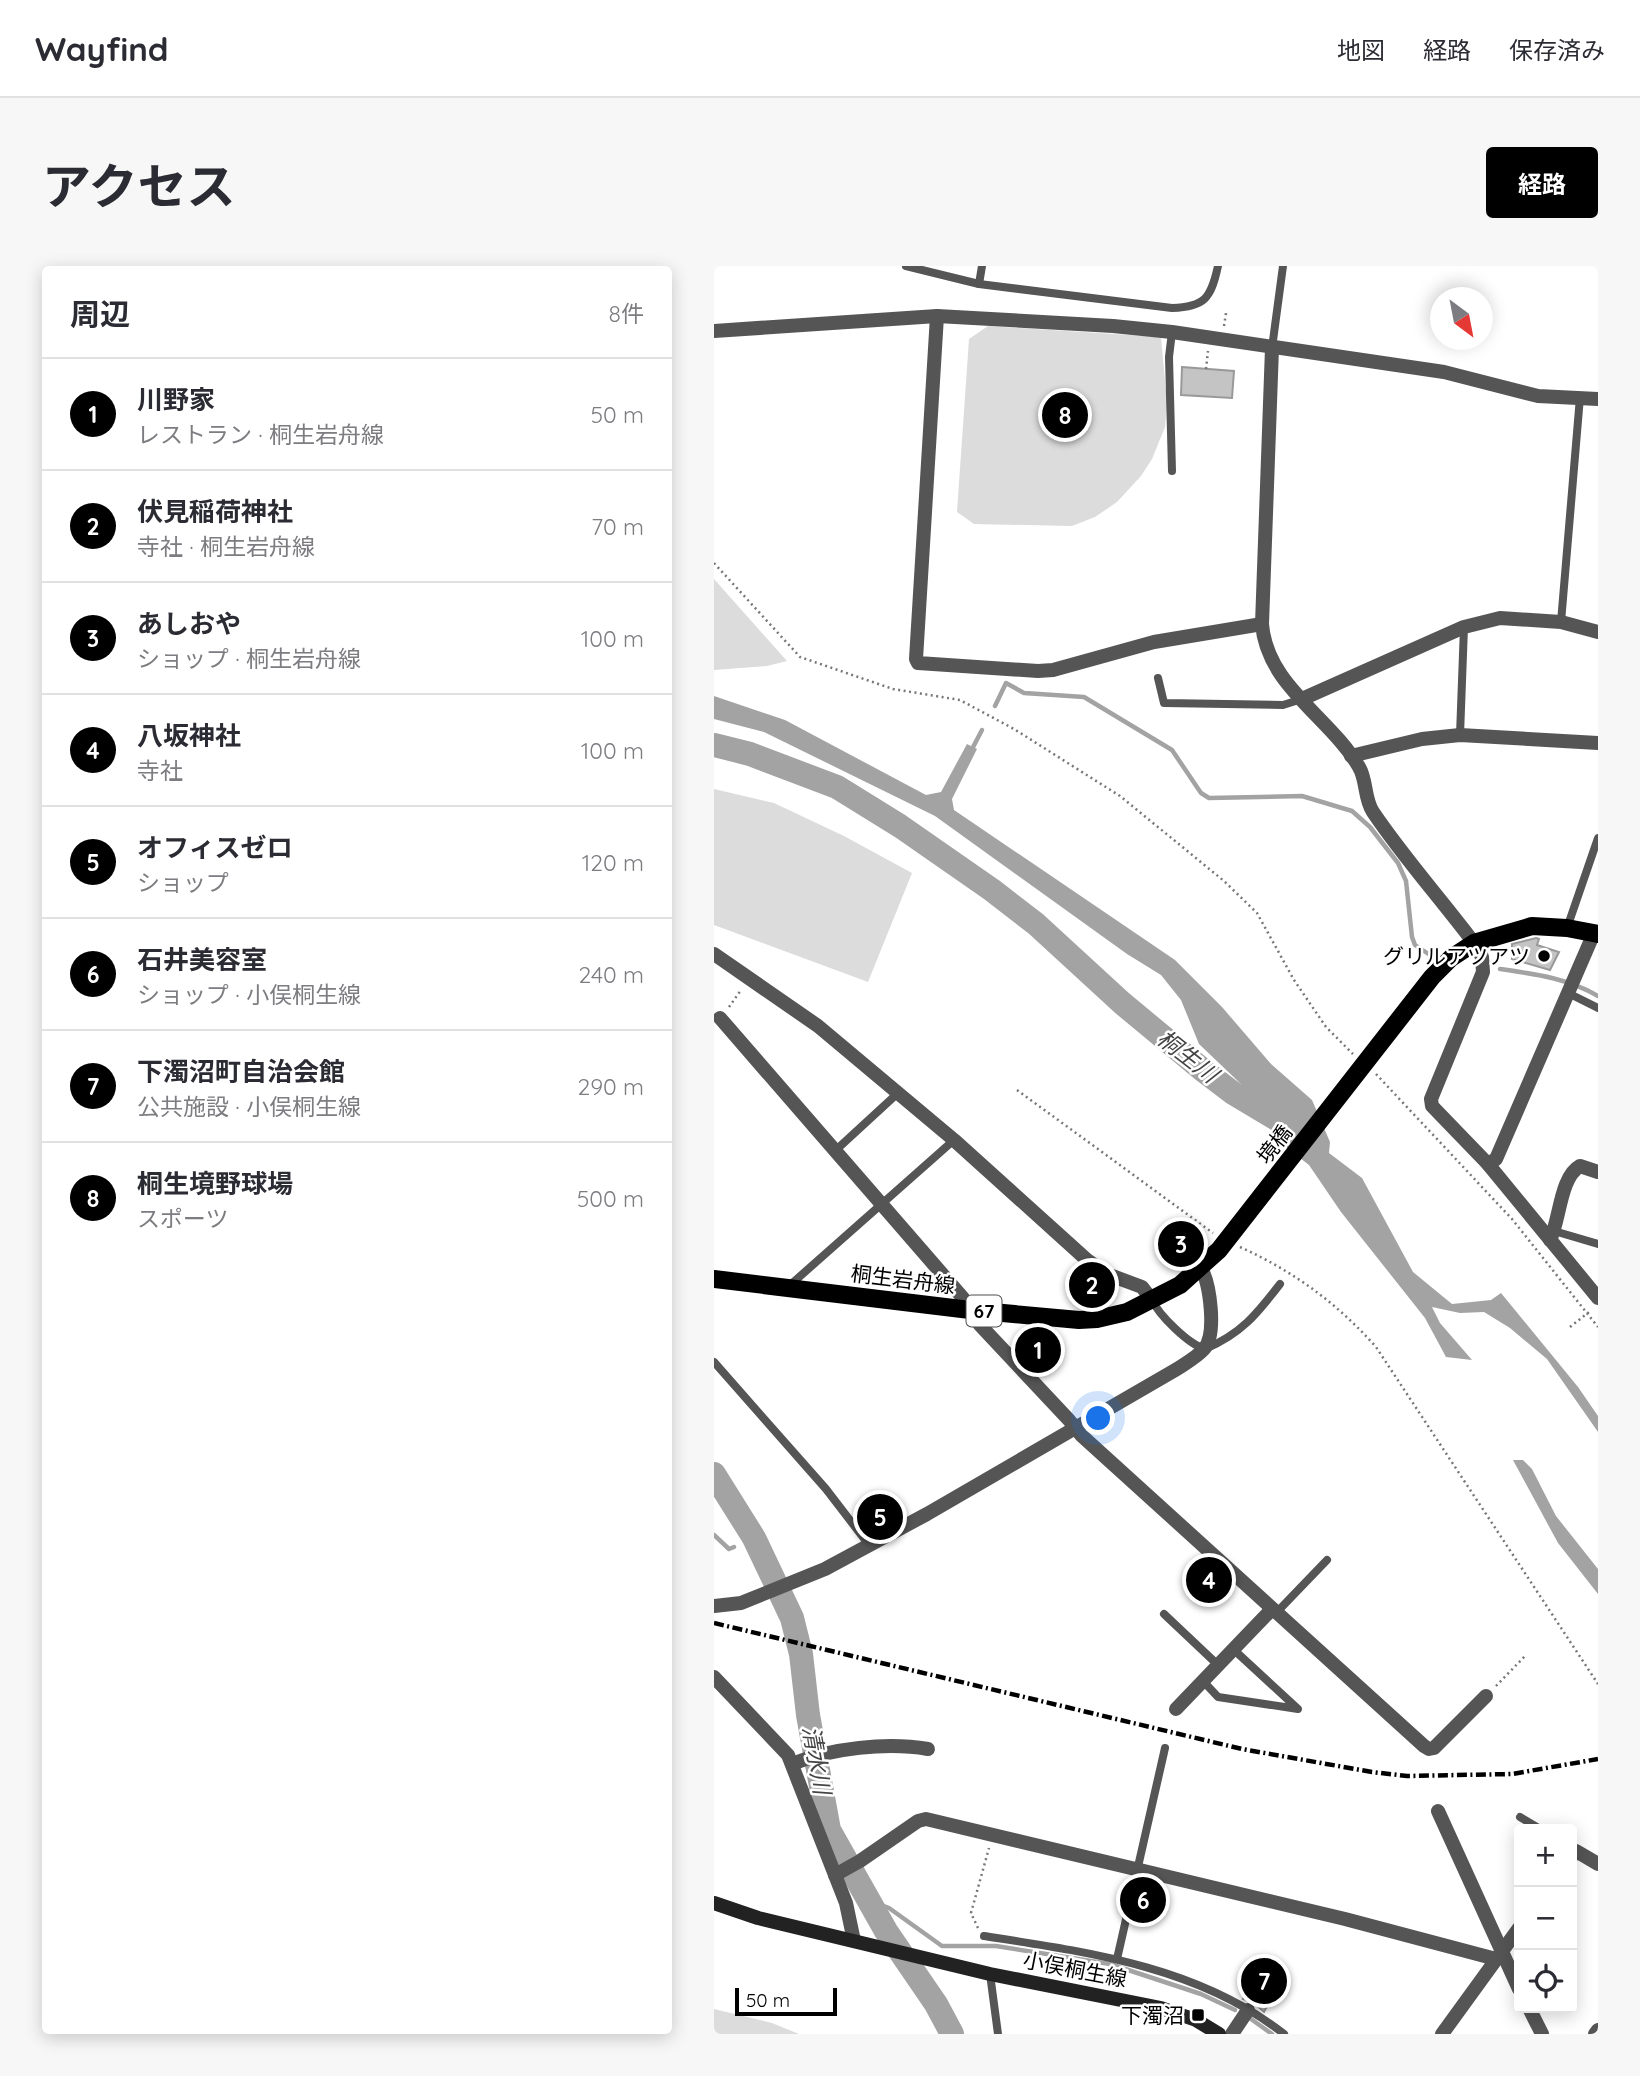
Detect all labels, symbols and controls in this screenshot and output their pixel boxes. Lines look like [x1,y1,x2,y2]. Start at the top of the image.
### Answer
text: Wayfind [35,28,169,69]
text: 地図 [1337,35,1385,65]
text: 経路 [1423,35,1471,65]
text: 保存済み [1509,35,1605,65]
button: 経路 [1486,147,1598,218]
text: アクセス [42,155,236,216]
north arrow [1430,287,1493,350]
text: 周辺 [70,295,130,333]
text: 8件 [609,299,644,328]
text: 川野家 [137,383,215,416]
pin: 8 [1042,389,1088,441]
text: 1 [89,400,97,429]
text: 50 m [591,400,644,429]
text: レストラン · 桐生岩舟線 [137,420,384,449]
text: 伏見稲荷神社 [137,495,293,528]
text: 2 [86,512,100,541]
text: 70 m [591,512,644,541]
text: 寺社 · 桐生岩舟線 [137,532,315,561]
text: あしおや [137,607,241,640]
text: 3 [87,624,99,653]
text: 100 m [581,624,644,653]
text: ショップ · 桐生岩舟線 [137,644,361,673]
text: 八坂神社 [137,719,241,752]
text: 4 [86,736,100,765]
text: 100 m [581,736,644,765]
text: 寺社 [137,756,183,785]
text: オフィスゼロ [137,831,292,864]
text: 5 [86,848,100,877]
text: 120 m [582,848,644,877]
text: ショップ [137,868,229,897]
text: 石井美容室 [137,943,267,976]
place label: グリルアツアツ [1383,943,1530,969]
marker: グリルアツアツ [1536,948,1552,964]
text: 6 [87,960,99,989]
text: 240 m [579,960,644,989]
text: ショップ · 小俣桐生線 [137,980,361,1009]
water label: 桐生川 [1152,1023,1226,1091]
text: 下濁沼町自治会館 [137,1055,345,1088]
text: 7 [87,1072,99,1101]
text: 290 m [577,1072,644,1101]
text: 公共施設 · 小俣桐生線 [137,1092,361,1121]
street label: 境橋 [1251,1119,1297,1169]
text: 桐生境野球場 [137,1167,293,1200]
text: 8 [87,1184,99,1213]
text: 500 m [577,1184,644,1213]
text: スポーツ [137,1204,229,1233]
pin: 3 [1158,1218,1204,1270]
pin: 2 [1069,1259,1115,1311]
street label: 桐生岩舟線 [849,1260,957,1298]
road number: 67 [966,1296,1002,1326]
pin: 1 [1015,1324,1061,1376]
your location [1081,1401,1115,1435]
pin: 5 [857,1491,903,1543]
pin: 4 [1186,1554,1232,1606]
water label: 清水川 [797,1724,838,1799]
map controls [1514,1824,1577,2013]
button: + [1514,1824,1577,1887]
pin: 6 [1120,1874,1166,1926]
button: − [1514,1887,1577,1950]
street label: 小俣桐生線 [1021,1946,1129,1992]
button: locate [1514,1950,1577,2013]
pin: 7 [1241,1955,1287,2007]
scale bar [735,1985,836,2017]
text: 50 m [746,1988,790,2012]
place label: 下濁沼 [1121,2002,1184,2028]
marker: 下濁沼 [1190,2007,1206,2023]

